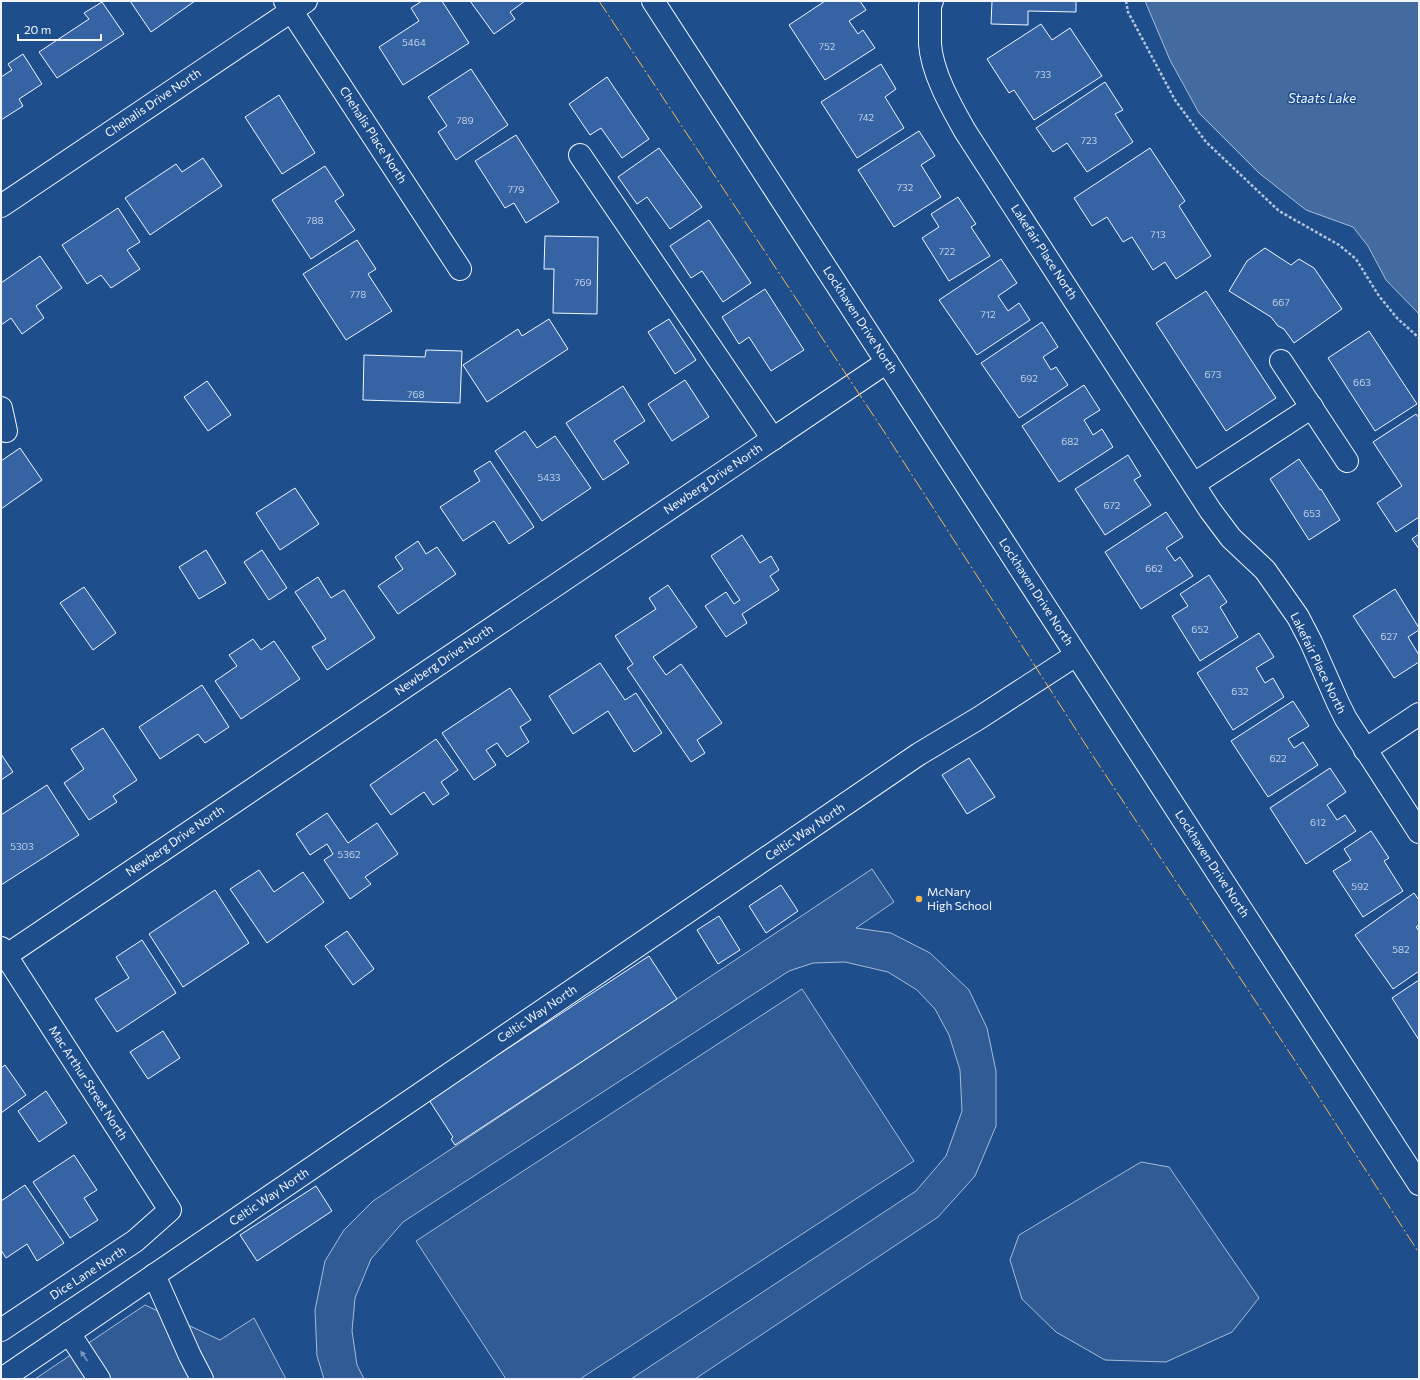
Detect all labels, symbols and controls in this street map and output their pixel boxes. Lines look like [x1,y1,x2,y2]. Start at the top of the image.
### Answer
scale bar [18,16,101,42]
text: 20 m [24,22,51,36]
house number: 5464 [402,36,426,48]
house number: 752 [819,40,836,52]
street label: Chehalis Drive North [102,65,203,139]
house number: 733 [1035,68,1052,80]
street label: Chehalis Place North [337,83,410,186]
water label: Staats Lake [1288,90,1356,106]
house number: 742 [858,111,874,123]
house number: 789 [456,114,474,126]
house number: 723 [1081,134,1098,146]
house number: 732 [897,181,914,193]
house number: 779 [508,183,524,195]
street label: Lakefair Place North [1009,201,1081,302]
house number: 788 [306,214,324,226]
house number: 713 [1150,228,1166,240]
house number: 722 [939,245,956,257]
street label: Lockhaven Drive North [821,263,901,376]
house number: 769 [574,276,592,288]
house number: 778 [350,288,366,300]
house number: 667 [1272,296,1290,308]
house number: 712 [980,308,996,320]
house number: 673 [1204,368,1222,380]
house number: 692 [1020,372,1038,384]
house number: 663 [1353,376,1371,388]
house number: 768 [407,388,425,400]
house number: 682 [1061,435,1079,447]
street label: Newberg Drive North [660,440,764,516]
house number: 5433 [537,471,561,483]
house number: 672 [1104,499,1121,511]
house number: 653 [1303,507,1321,519]
street label: Lockhaven Drive North [997,535,1077,648]
house number: 662 [1145,562,1163,574]
street label: Lakefair Place North [1288,610,1350,715]
street label: Newberg Drive North [391,621,495,697]
house number: 652 [1191,623,1209,635]
house number: 627 [1381,630,1397,642]
house number: 632 [1231,685,1249,697]
house number: 622 [1269,752,1287,764]
street label: Celtic Way North [762,799,847,863]
street label: Newberg Drive North [122,802,226,878]
street label: Lockhaven Drive North [1173,807,1253,920]
house number: 612 [1310,816,1326,828]
house number: 5303 [10,840,34,852]
house number: 5362 [337,848,361,860]
house number: 592 [1351,880,1369,892]
place label: McNary High School [927,884,992,912]
marker: McNary High School [914,894,924,904]
house number: 582 [1392,943,1410,955]
street label: Celtic Way North [494,981,579,1045]
street label: Mac Arthur Street North [47,1023,131,1142]
street label: Celtic Way North [226,1164,311,1228]
street label: Dice Lane North [47,1242,128,1302]
one-way arrow [80,1351,88,1361]

